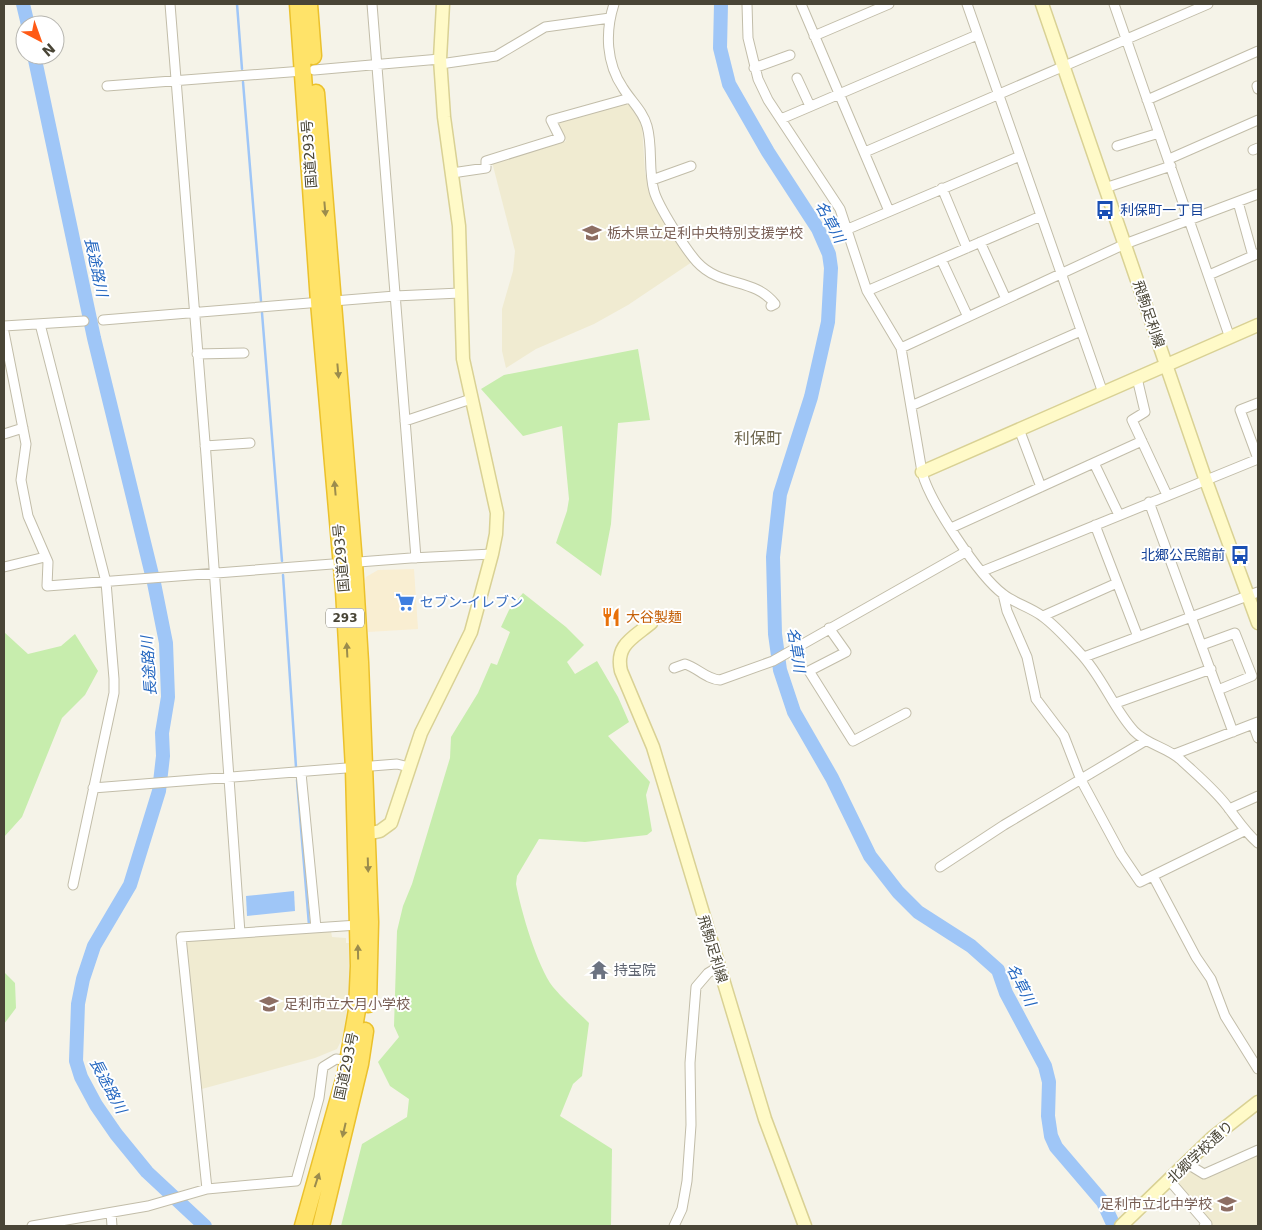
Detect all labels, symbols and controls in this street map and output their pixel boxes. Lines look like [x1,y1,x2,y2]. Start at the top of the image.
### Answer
north arrow [15,15,65,65]
text: N [39,40,58,60]
street label: 国道293号 [299,119,319,189]
water label: 名草川 [811,198,849,248]
bus stop icon: 利保町一丁目 [1094,199,1116,221]
one-way arrow [321,202,329,218]
place label: 利保町一丁目 [1120,202,1204,218]
school or university icon: 栃木県立足利中央特別支援学校 [581,222,603,244]
place label: 栃木県立足利中央特別支援学校 [607,225,803,241]
water label: 長途路川 [81,236,111,300]
street label: 飛駒足利線 [1130,278,1168,350]
one-way arrow [335,364,343,380]
district label: 利保町 [734,429,782,448]
one-way arrow [331,479,339,495]
street label: 国道293号 [330,523,352,593]
bus stop icon: 北郷公民館前 [1229,544,1251,566]
place label: 北郷公民館前 [1141,547,1225,563]
supermarket icon: セブン-イレブン [394,591,416,613]
place label: セブン-イレブン [420,594,523,610]
restaurant icon: 大谷製麺 [600,606,622,628]
road number: 293 [326,608,364,628]
place label: 大谷製麺 [626,609,682,625]
water label: 名草川 [784,626,809,676]
water label: 長途路川 [138,633,160,697]
one-way arrow [343,641,351,657]
one-way arrow [365,858,373,874]
street label: 飛駒足利線 [695,913,731,985]
one-way arrow [354,944,362,960]
temple icon: 持宝院 [588,959,610,981]
water label: 名草川 [1003,961,1040,1011]
place label: 持宝院 [614,962,656,978]
school or university icon: 足利市立大月小学校 [258,993,280,1015]
place label: 足利市立大月小学校 [284,996,410,1012]
street label: 国道293号 [331,1031,361,1101]
water label: 長途路川 [86,1055,131,1118]
street label: 北郷学校通り [1164,1118,1236,1186]
one-way arrow [340,1123,348,1138]
one-way arrow [314,1172,321,1187]
school or university icon: 足利市立北中学校 [1216,1193,1238,1215]
place label: 足利市立北中学校 [1100,1196,1212,1212]

